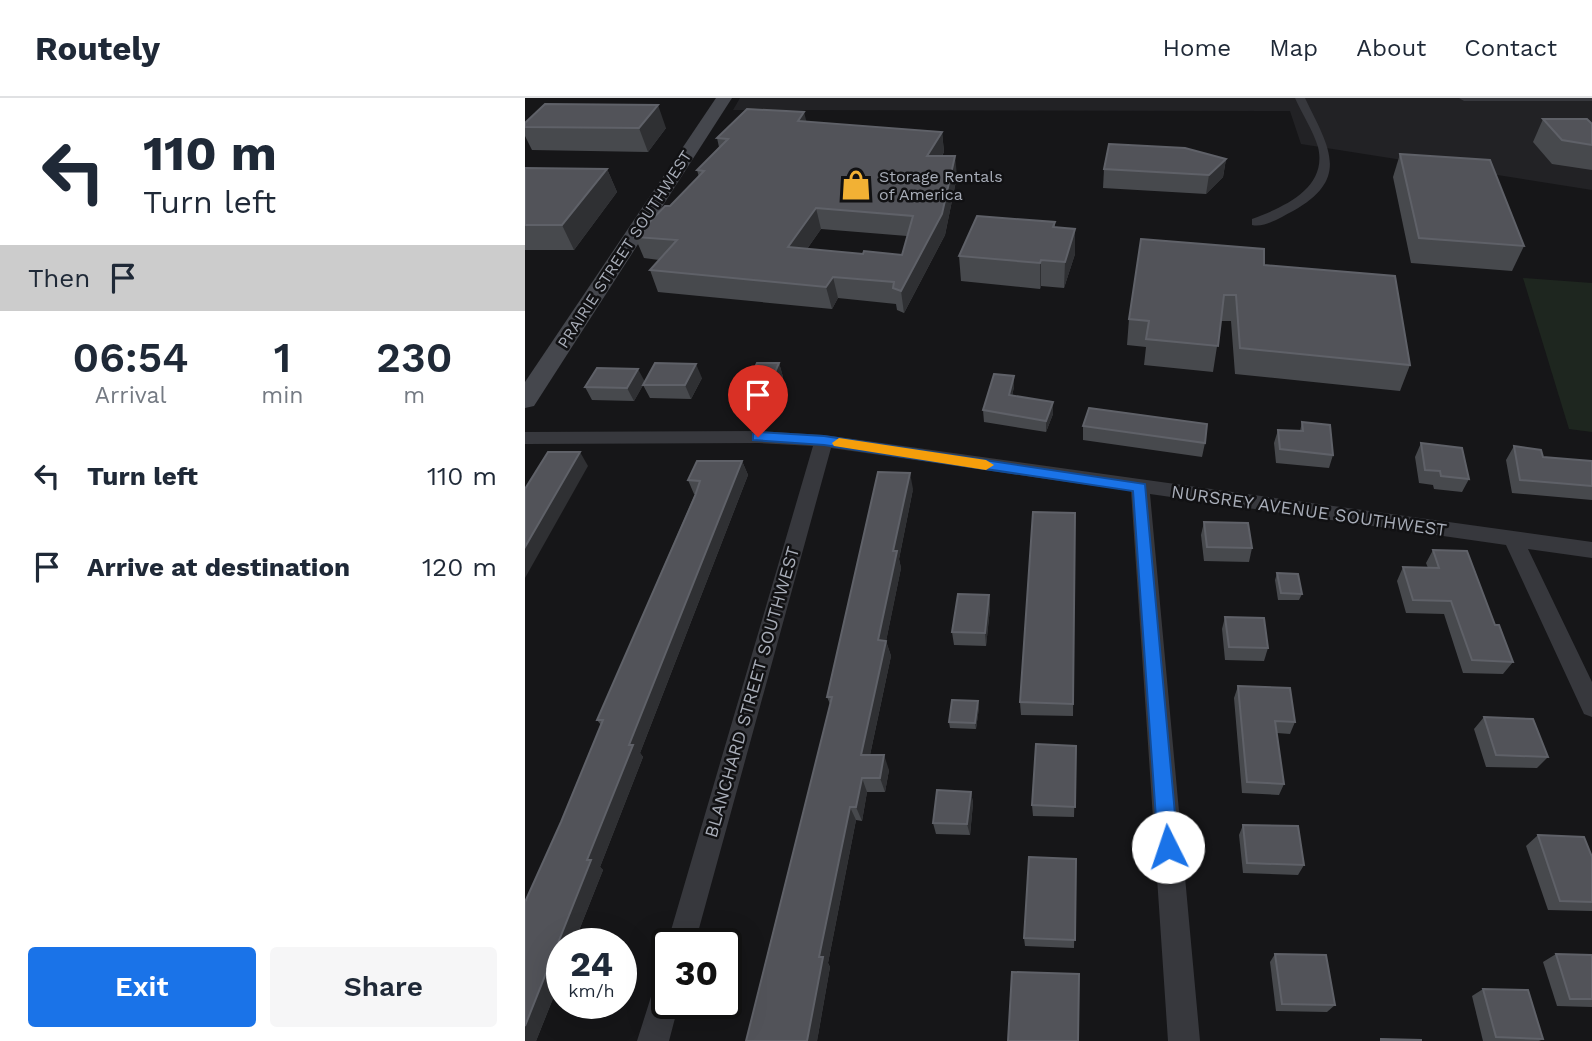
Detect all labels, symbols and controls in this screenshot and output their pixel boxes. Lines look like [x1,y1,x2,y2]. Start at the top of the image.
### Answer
text: Routely [35,29,160,68]
text: Home [1163,34,1231,62]
text: Map [1269,34,1318,62]
text: About [1356,34,1426,62]
text: Contact [1464,34,1557,62]
text: 110 m [143,124,277,182]
icon: left [28,126,119,217]
street label: PRAIRIE STREET SOUTHWEST [553,147,696,352]
place label: Storage Rentals of America [879,167,1003,204]
shop icon: Storage Rentals of America [839,168,873,202]
text: Turn left [143,183,276,221]
icon: arrive [104,259,142,297]
text: Then [28,263,90,293]
text: 06:54 [73,333,189,382]
text: 1 [274,333,291,382]
text: 230 [376,333,452,382]
pin [728,365,788,437]
icon: arrive [739,376,777,414]
text: Arrival [95,382,167,409]
text: min [261,382,304,409]
text: m [403,382,425,409]
icon: left [28,457,66,495]
text: Turn left [87,461,198,491]
text: 110 m [427,461,497,491]
street label: NURSREY AVENUE SOUTHWEST [1170,481,1448,540]
street label: BLANCHARD STREET SOUTHWEST [700,544,803,840]
icon: arrive [28,548,66,586]
text: Arrive at destination [87,552,350,582]
text: 120 m [422,552,497,582]
position arrow [1131,810,1205,884]
speed limit sign: 30 [651,928,742,1019]
text: 24 [570,943,613,985]
button: Exit [28,947,256,1027]
button: Share [270,947,497,1027]
text: km/h [568,980,615,1001]

